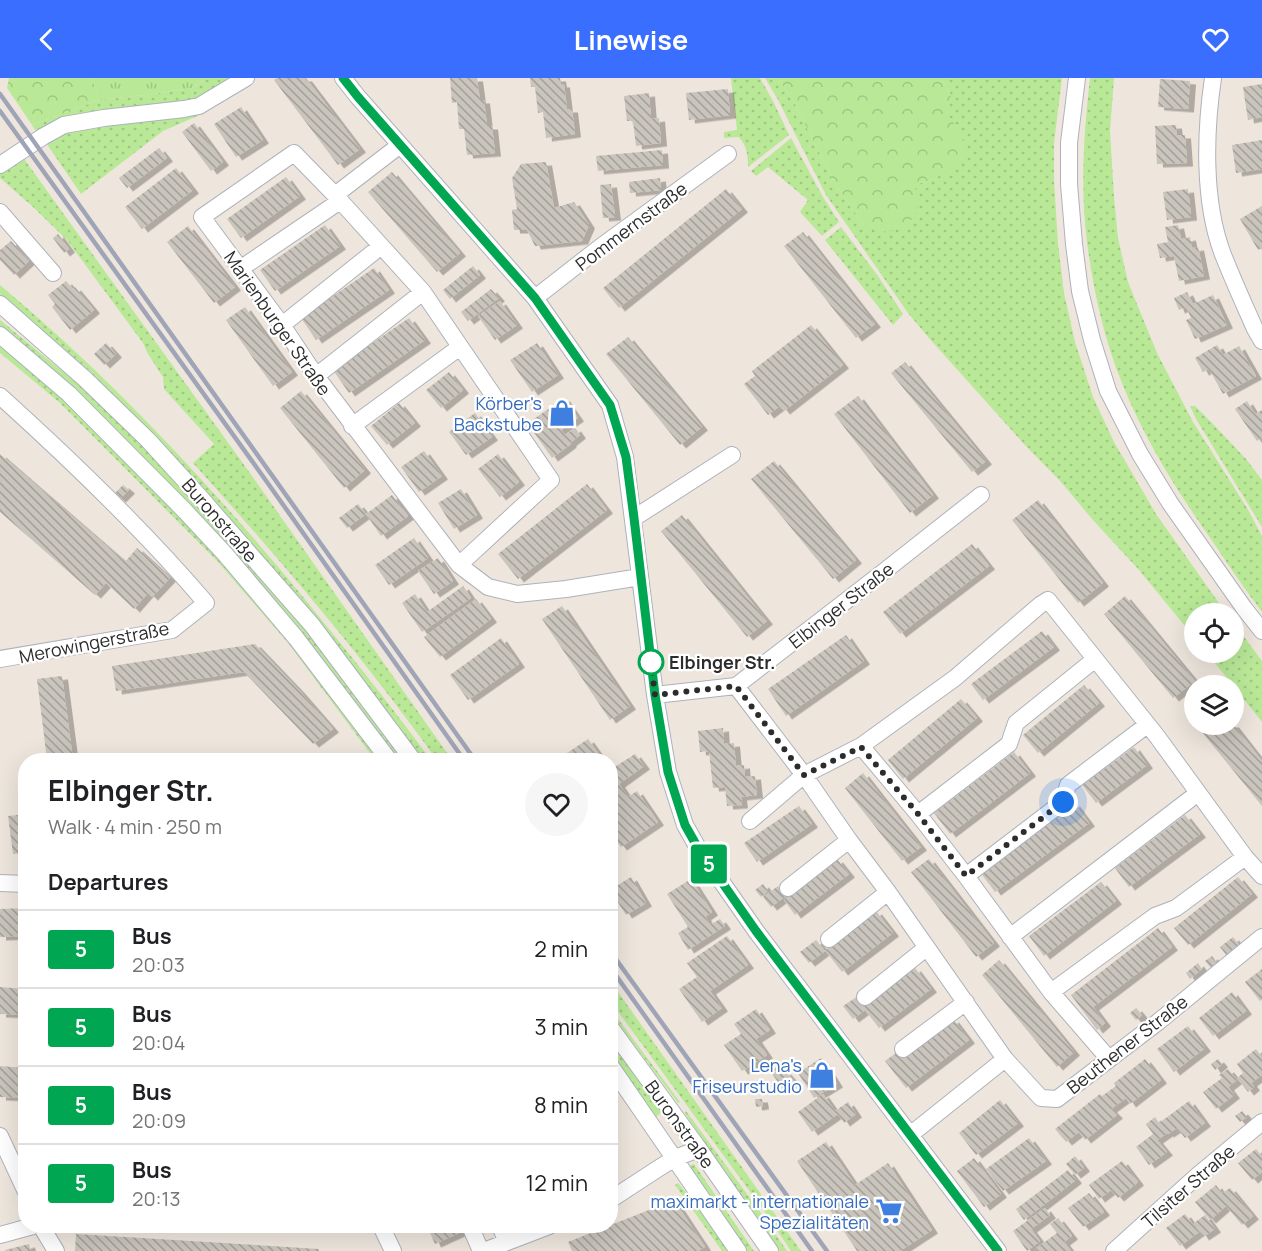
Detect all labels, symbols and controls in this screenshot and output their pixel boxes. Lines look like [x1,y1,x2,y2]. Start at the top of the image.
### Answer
text: Linewise [574,21,688,58]
icon: back [30,23,63,56]
icon: heart [1199,23,1232,56]
street label: Pommernstraße [570,176,692,276]
street label: Marienburger Straße [219,246,337,400]
place label: Körber's Backstube [454,391,542,436]
shop icon: Körber's Backstube [547,398,577,428]
street label: Buronstraße [177,473,263,567]
street label: Elbinger Straße [784,556,898,654]
map controls [1184,603,1244,735]
button: locate [1184,603,1244,663]
street label: Merowingerstraße [17,616,171,668]
marker: Elbinger Str. [638,649,664,675]
place label: Elbinger Str. [669,650,776,674]
button: layers [1184,675,1244,735]
text: Elbinger Str. [48,771,214,809]
button: heart [525,773,588,836]
your location [1048,787,1078,817]
text: Walk · 4 min · 250 m [48,813,222,840]
line badge: 5 [690,844,728,884]
text: 5 [703,850,715,878]
text: Departures [48,867,168,897]
text: Bus [132,921,172,951]
text: 2 min [534,934,588,964]
text: 5 [75,935,87,963]
text: 20:03 [132,951,185,978]
street label: Beuthener Straße [1062,989,1192,1099]
text: Bus [132,999,172,1029]
text: 3 min [535,1012,588,1042]
text: 5 [75,1013,87,1041]
text: 20:04 [132,1029,186,1056]
place label: Lena's Friseurstudio [693,1053,802,1098]
shop icon: Lena's Friseurstudio [807,1060,837,1090]
street label: Buronstraße [640,1075,720,1173]
text: Bus [132,1077,172,1107]
text: 8 min [534,1090,588,1120]
text: 5 [75,1091,87,1119]
text: 20:09 [132,1107,186,1134]
street label: Tilsiter Straße [1136,1139,1240,1233]
text: Bus [132,1155,172,1185]
text: 12 min [526,1168,588,1198]
text: 5 [75,1169,87,1197]
text: 20:13 [132,1185,180,1212]
place label: maximarkt - internationale Spezialitäten [650,1189,869,1234]
supermarket icon: maximarkt - internationale Spezialitäten [874,1196,904,1226]

